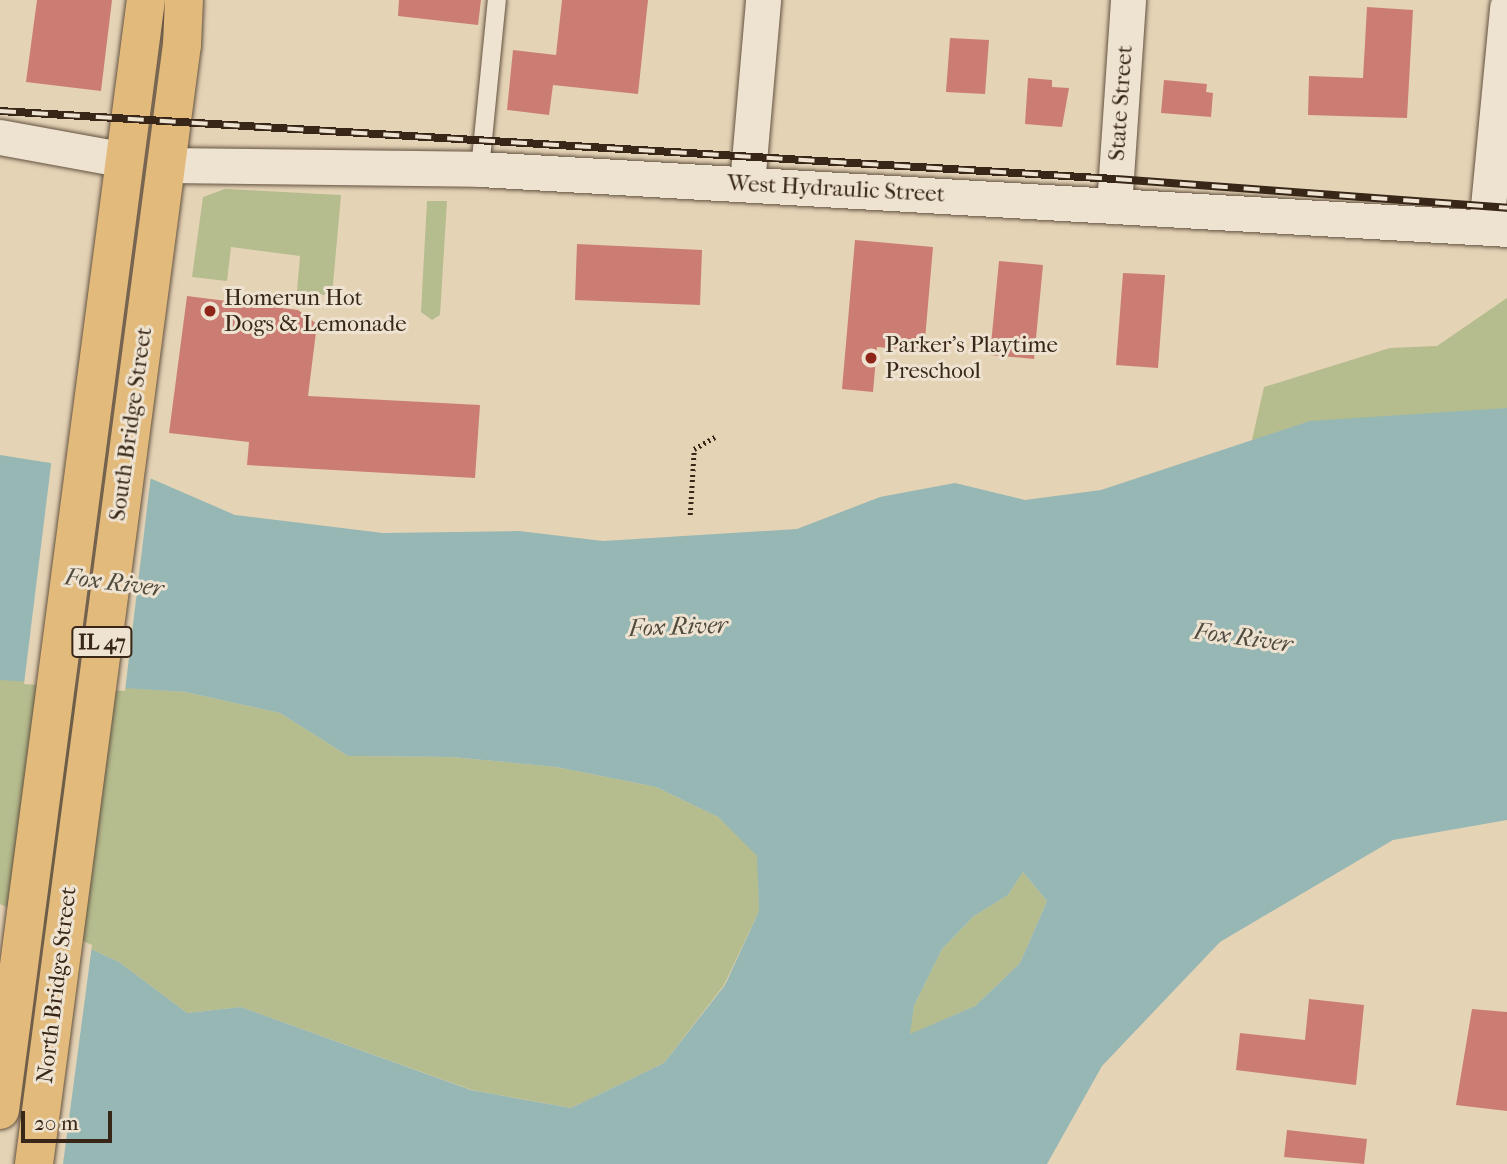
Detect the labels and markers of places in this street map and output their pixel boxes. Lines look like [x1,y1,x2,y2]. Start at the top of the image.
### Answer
place label: Homerun Hot Dogs & Lemonade [224,284,407,338]
marker: Homerun Hot Dogs & Lemonade [202,303,218,319]
place label: Parker's Playtime Preschool [885,331,1058,385]
marker: Parker's Playtime Preschool [863,350,879,366]

